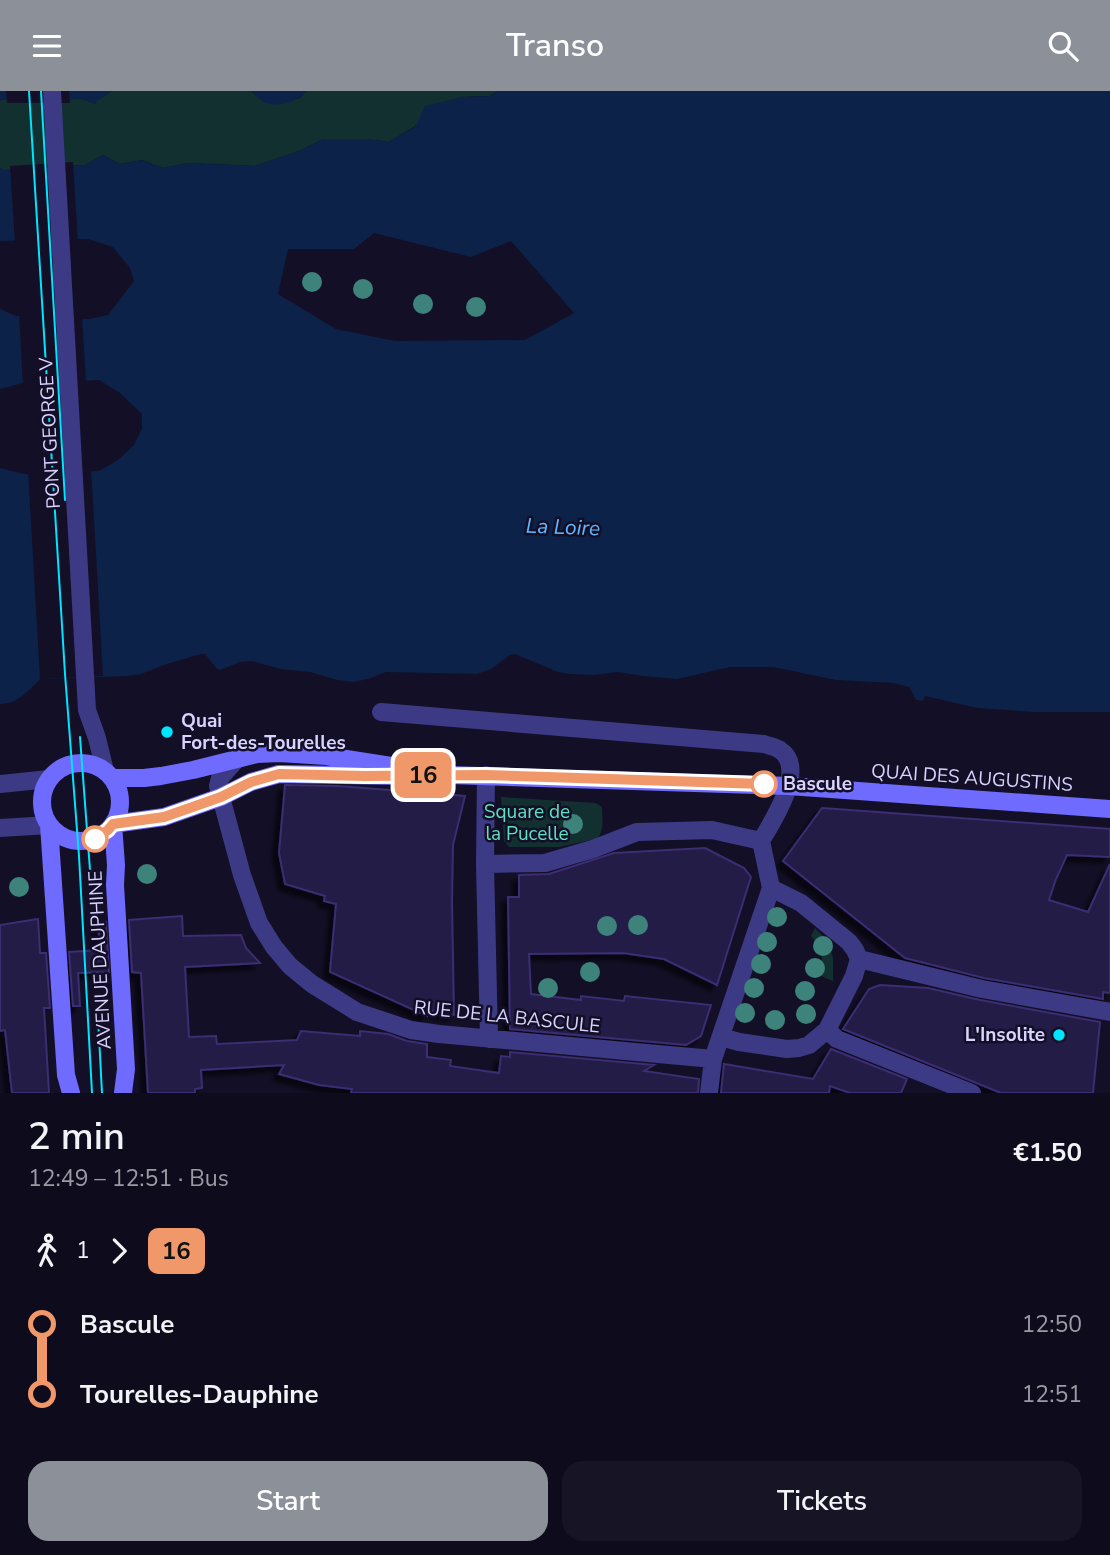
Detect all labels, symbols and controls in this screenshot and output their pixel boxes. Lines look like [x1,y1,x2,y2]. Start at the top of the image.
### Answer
text: Transo [506,24,604,67]
icon: menu [28,27,66,65]
icon: search [1044,27,1082,65]
street label: PONT GEORGE V [33,356,67,509]
water label: La Loire [525,512,601,542]
place label: Quai Fort-des-Tourelles [181,708,346,756]
marker: Quai Fort-des-Tourelles [159,724,175,740]
line badge: 16 [392,752,454,798]
street label: QUAI DES AUGUSTINS [870,758,1074,798]
text: 16 [409,759,437,791]
marker: Bascule [751,771,777,797]
place label: Bascule [783,771,852,797]
park label: Square de la Pucelle [484,799,570,847]
unlabelled marker [82,826,108,852]
street label: AVENUE DAUPHINE [82,870,118,1050]
street label: RUE DE LA BASCULE [412,994,602,1040]
place label: L'Insolite [965,1022,1045,1048]
marker: L'Insolite [1051,1027,1067,1043]
text: 2 min [28,1111,125,1162]
text: €1.50 [1013,1135,1082,1170]
text: 12:49 – 12:51 · Bus [28,1163,229,1194]
icon: walk [28,1232,66,1270]
icon: forward [100,1232,138,1270]
text: 1 [76,1235,90,1266]
text: 16 [162,1235,191,1267]
text: Bascule [80,1307,174,1342]
text: 12:50 [1022,1309,1082,1340]
text: Tourelles-Dauphine [80,1377,319,1412]
text: 12:51 [1022,1379,1082,1410]
button: Start [28,1461,548,1541]
button: Tickets [562,1461,1082,1541]

